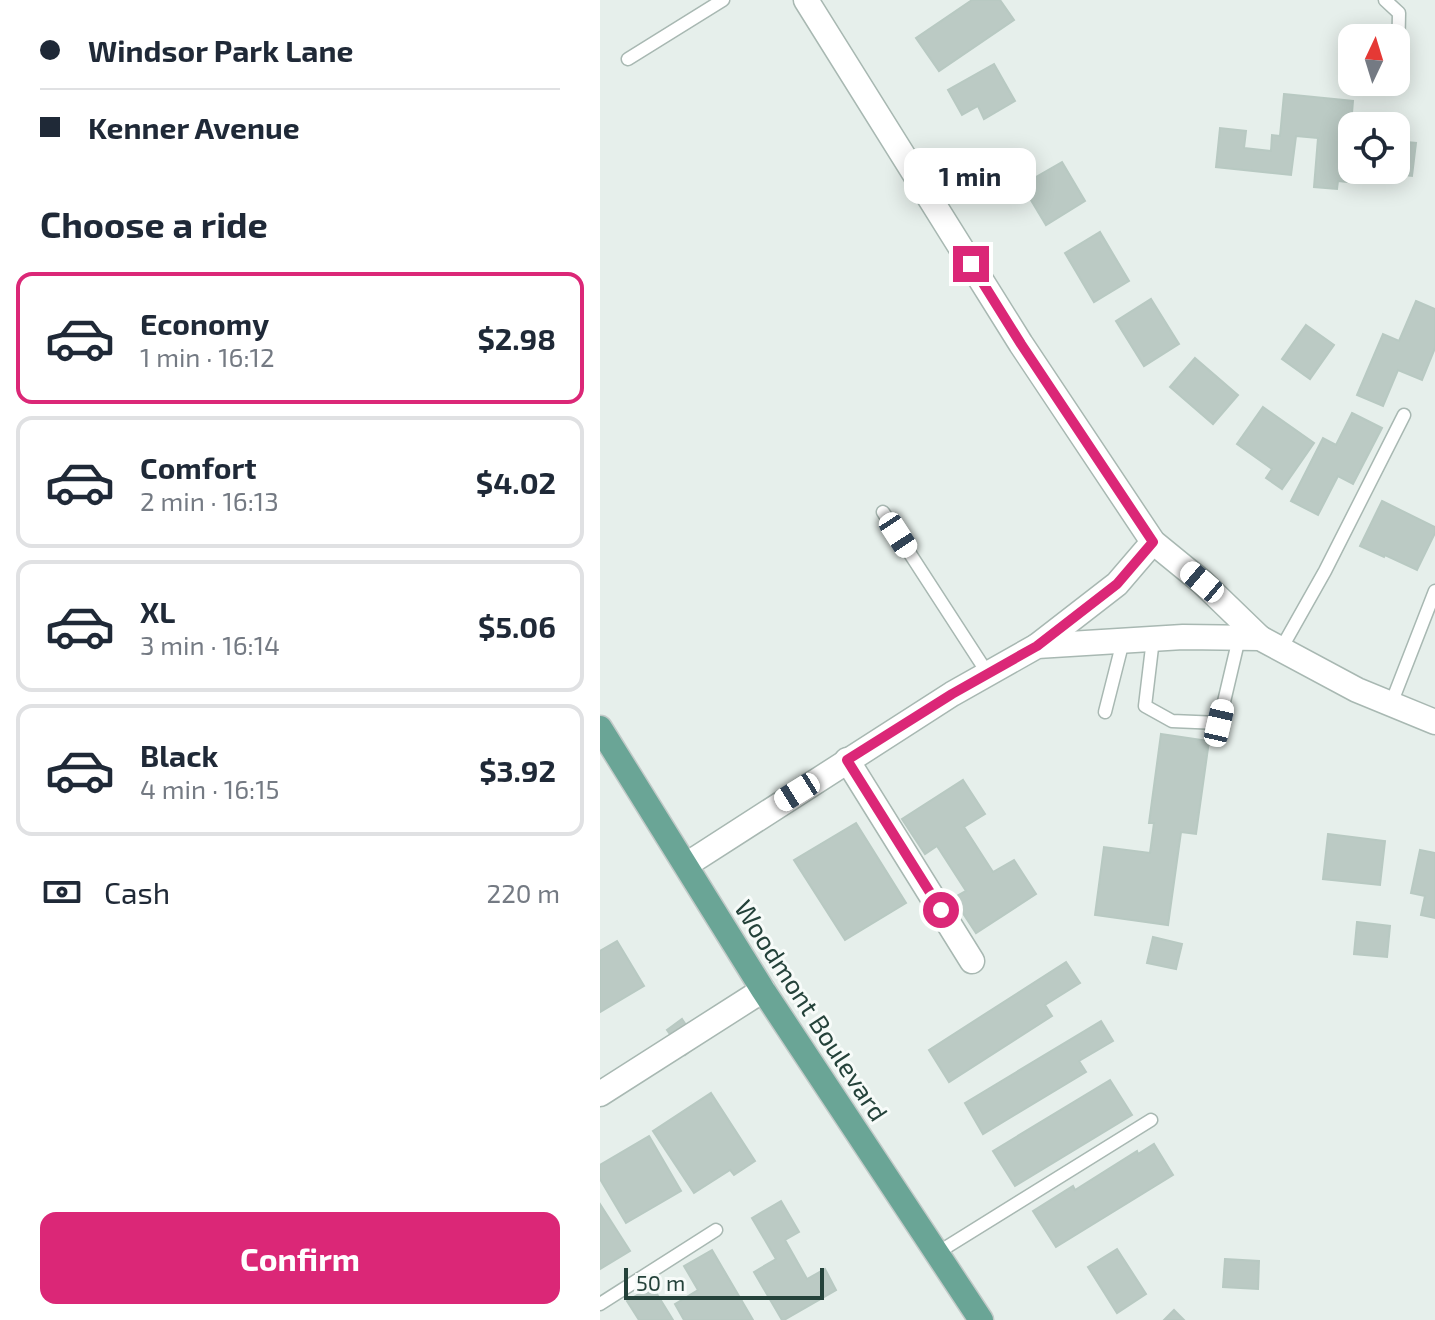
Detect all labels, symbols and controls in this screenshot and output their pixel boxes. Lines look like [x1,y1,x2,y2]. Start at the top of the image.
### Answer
north arrow [1338,24,1410,96]
map controls [1338,24,1410,184]
text: Windsor Park Lane [88,32,353,68]
text: Kenner Avenue [88,109,300,145]
button: locate [1338,112,1410,184]
callout: 1 min [905,148,1037,204]
text: 1 min [939,160,1001,191]
text: Choose a ride [40,202,268,245]
route end [953,246,989,282]
icon: car [44,302,116,374]
text: Economy [140,305,269,341]
text: $2.98 [477,320,556,356]
text: 1 min · 16:12 [140,341,275,372]
icon: car [44,446,116,518]
text: Comfort [140,449,257,485]
text: $4.02 [476,464,556,500]
text: 2 min · 16:13 [140,485,279,516]
car [875,508,921,562]
car [1176,557,1228,607]
icon: car [44,590,116,662]
text: XL [140,593,175,629]
text: $5.06 [478,608,556,644]
text: 3 min · 16:14 [140,629,280,660]
car [1202,697,1236,749]
icon: car [44,734,116,806]
text: Black [140,737,218,773]
text: $3.92 [479,752,556,788]
car [770,769,824,815]
text: 4 min · 16:15 [140,773,280,804]
icon: cash [40,870,84,914]
text: Cash [104,874,170,910]
text: 220 m [487,877,560,908]
route start [923,892,959,928]
street label: Woodmont Boulevard [729,894,895,1126]
button: Confirm [40,1212,560,1304]
scale bar [624,1264,824,1300]
text: 50 m [636,1269,685,1295]

